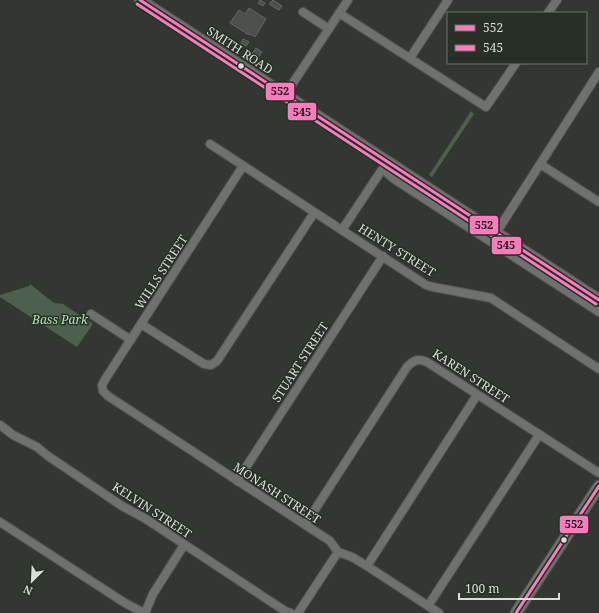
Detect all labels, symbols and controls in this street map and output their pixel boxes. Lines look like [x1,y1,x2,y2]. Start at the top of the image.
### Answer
legend [447,12,587,64]
text: 552 [483,19,503,36]
street label: SMITH ROAD [204,22,277,78]
text: 545 [483,39,503,56]
unlabelled marker [236,61,246,71]
line badge: 552 [265,82,295,101]
text: 552 [271,83,289,98]
line badge: 545 [287,102,317,121]
text: 545 [293,104,311,119]
line badge: 552 [469,215,499,235]
text: 552 [475,217,493,232]
street label: HENTY STREET [355,219,439,281]
street label: WILLS STREET [131,231,192,312]
line badge: 545 [491,236,522,255]
text: 545 [497,237,515,252]
park label: Bass Park [31,311,89,328]
street label: STUART STREET [268,318,333,405]
street label: KAREN STREET [429,345,513,408]
street label: MONASH STREET [230,458,324,528]
street label: KELVIN STREET [109,478,195,542]
line badge: 552 [559,515,589,534]
text: 552 [565,516,583,531]
unlabelled marker [559,535,569,545]
north arrow [12,561,52,601]
scale bar [459,575,559,601]
text: 100 m [465,580,500,597]
text: N [20,582,35,599]

